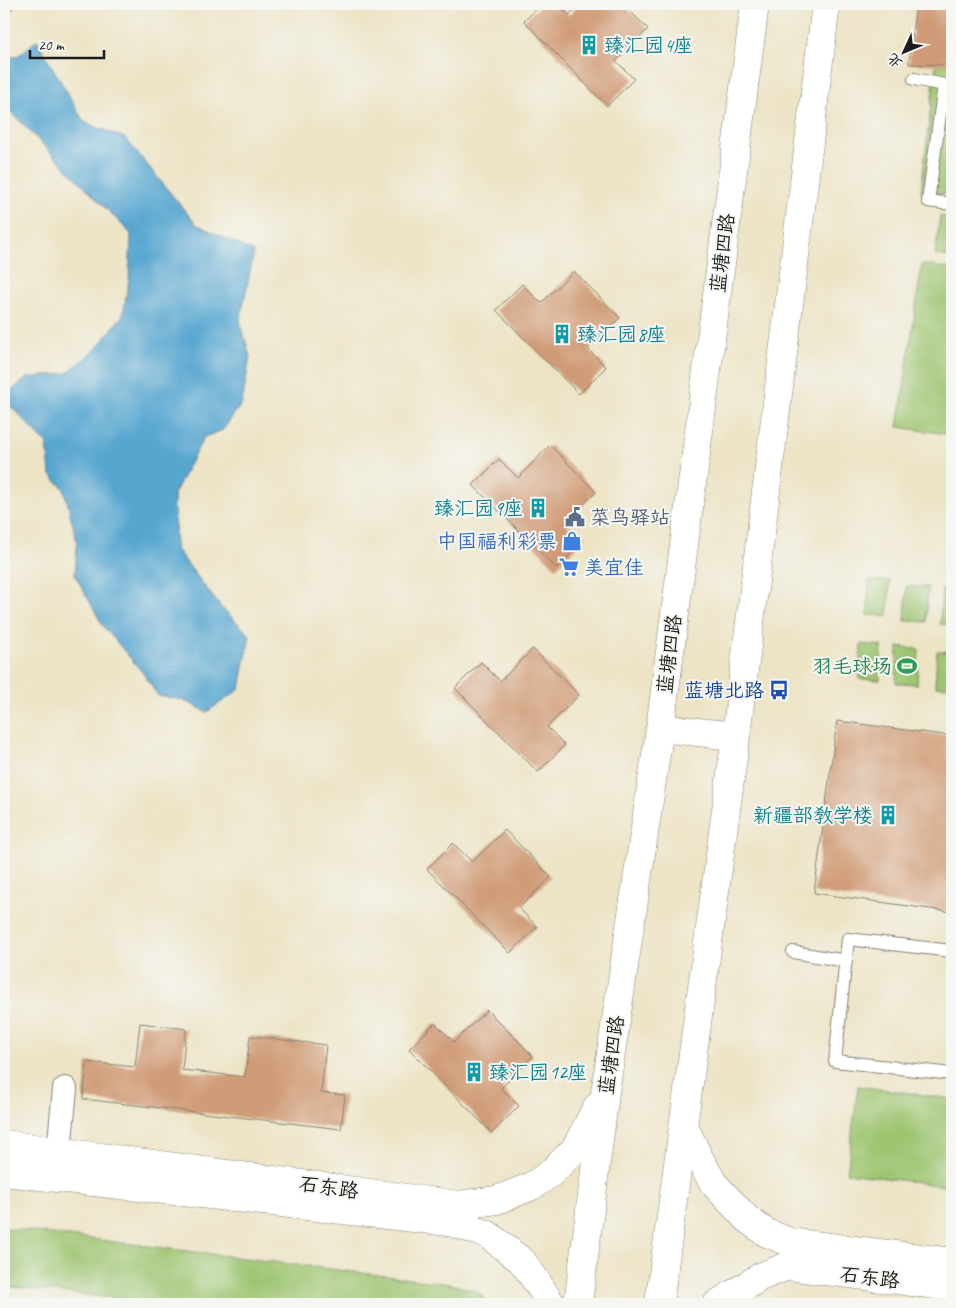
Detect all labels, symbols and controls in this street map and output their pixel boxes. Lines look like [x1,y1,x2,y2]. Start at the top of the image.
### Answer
scale bar [30,28,104,60]
north arrow [878,28,928,78]
place label: 臻汇园4座 [604,33,693,58]
building icon: 臻汇园4座 [578,34,600,56]
text: 20 m [38,36,65,55]
text: 北 [884,50,906,72]
street label: 蓝塘四路 [705,211,740,294]
place label: 臻汇园8座 [577,322,666,347]
building icon: 臻汇园8座 [551,323,573,345]
place label: 臻汇园9座 [434,496,523,521]
building icon: 臻汇园9座 [527,497,549,519]
place label: 菜鸟驿站 [590,505,670,530]
public building icon: 菜鸟驿站 [564,506,586,528]
place label: 中国福利彩票 [437,529,557,554]
shop icon: 中国福利彩票 [561,530,583,552]
place label: 美宜佳 [584,555,644,580]
supermarket icon: 美宜佳 [558,556,580,578]
street label: 蓝塘四路 [652,612,687,695]
place label: 羽毛球场 [812,654,892,679]
sports icon: 羽毛球场 [896,655,918,677]
place label: 蓝塘北路 [684,678,765,703]
bus stop icon: 蓝塘北路 [768,679,790,701]
place label: 新疆部教学楼 [753,803,873,828]
building icon: 新疆部教学楼 [877,804,899,826]
street label: 蓝塘四路 [594,1013,630,1096]
place label: 臻汇园12座 [489,1060,587,1085]
building icon: 臻汇园12座 [463,1061,485,1083]
street label: 石东路 [297,1171,361,1204]
street label: 石东路 [839,1261,902,1294]

